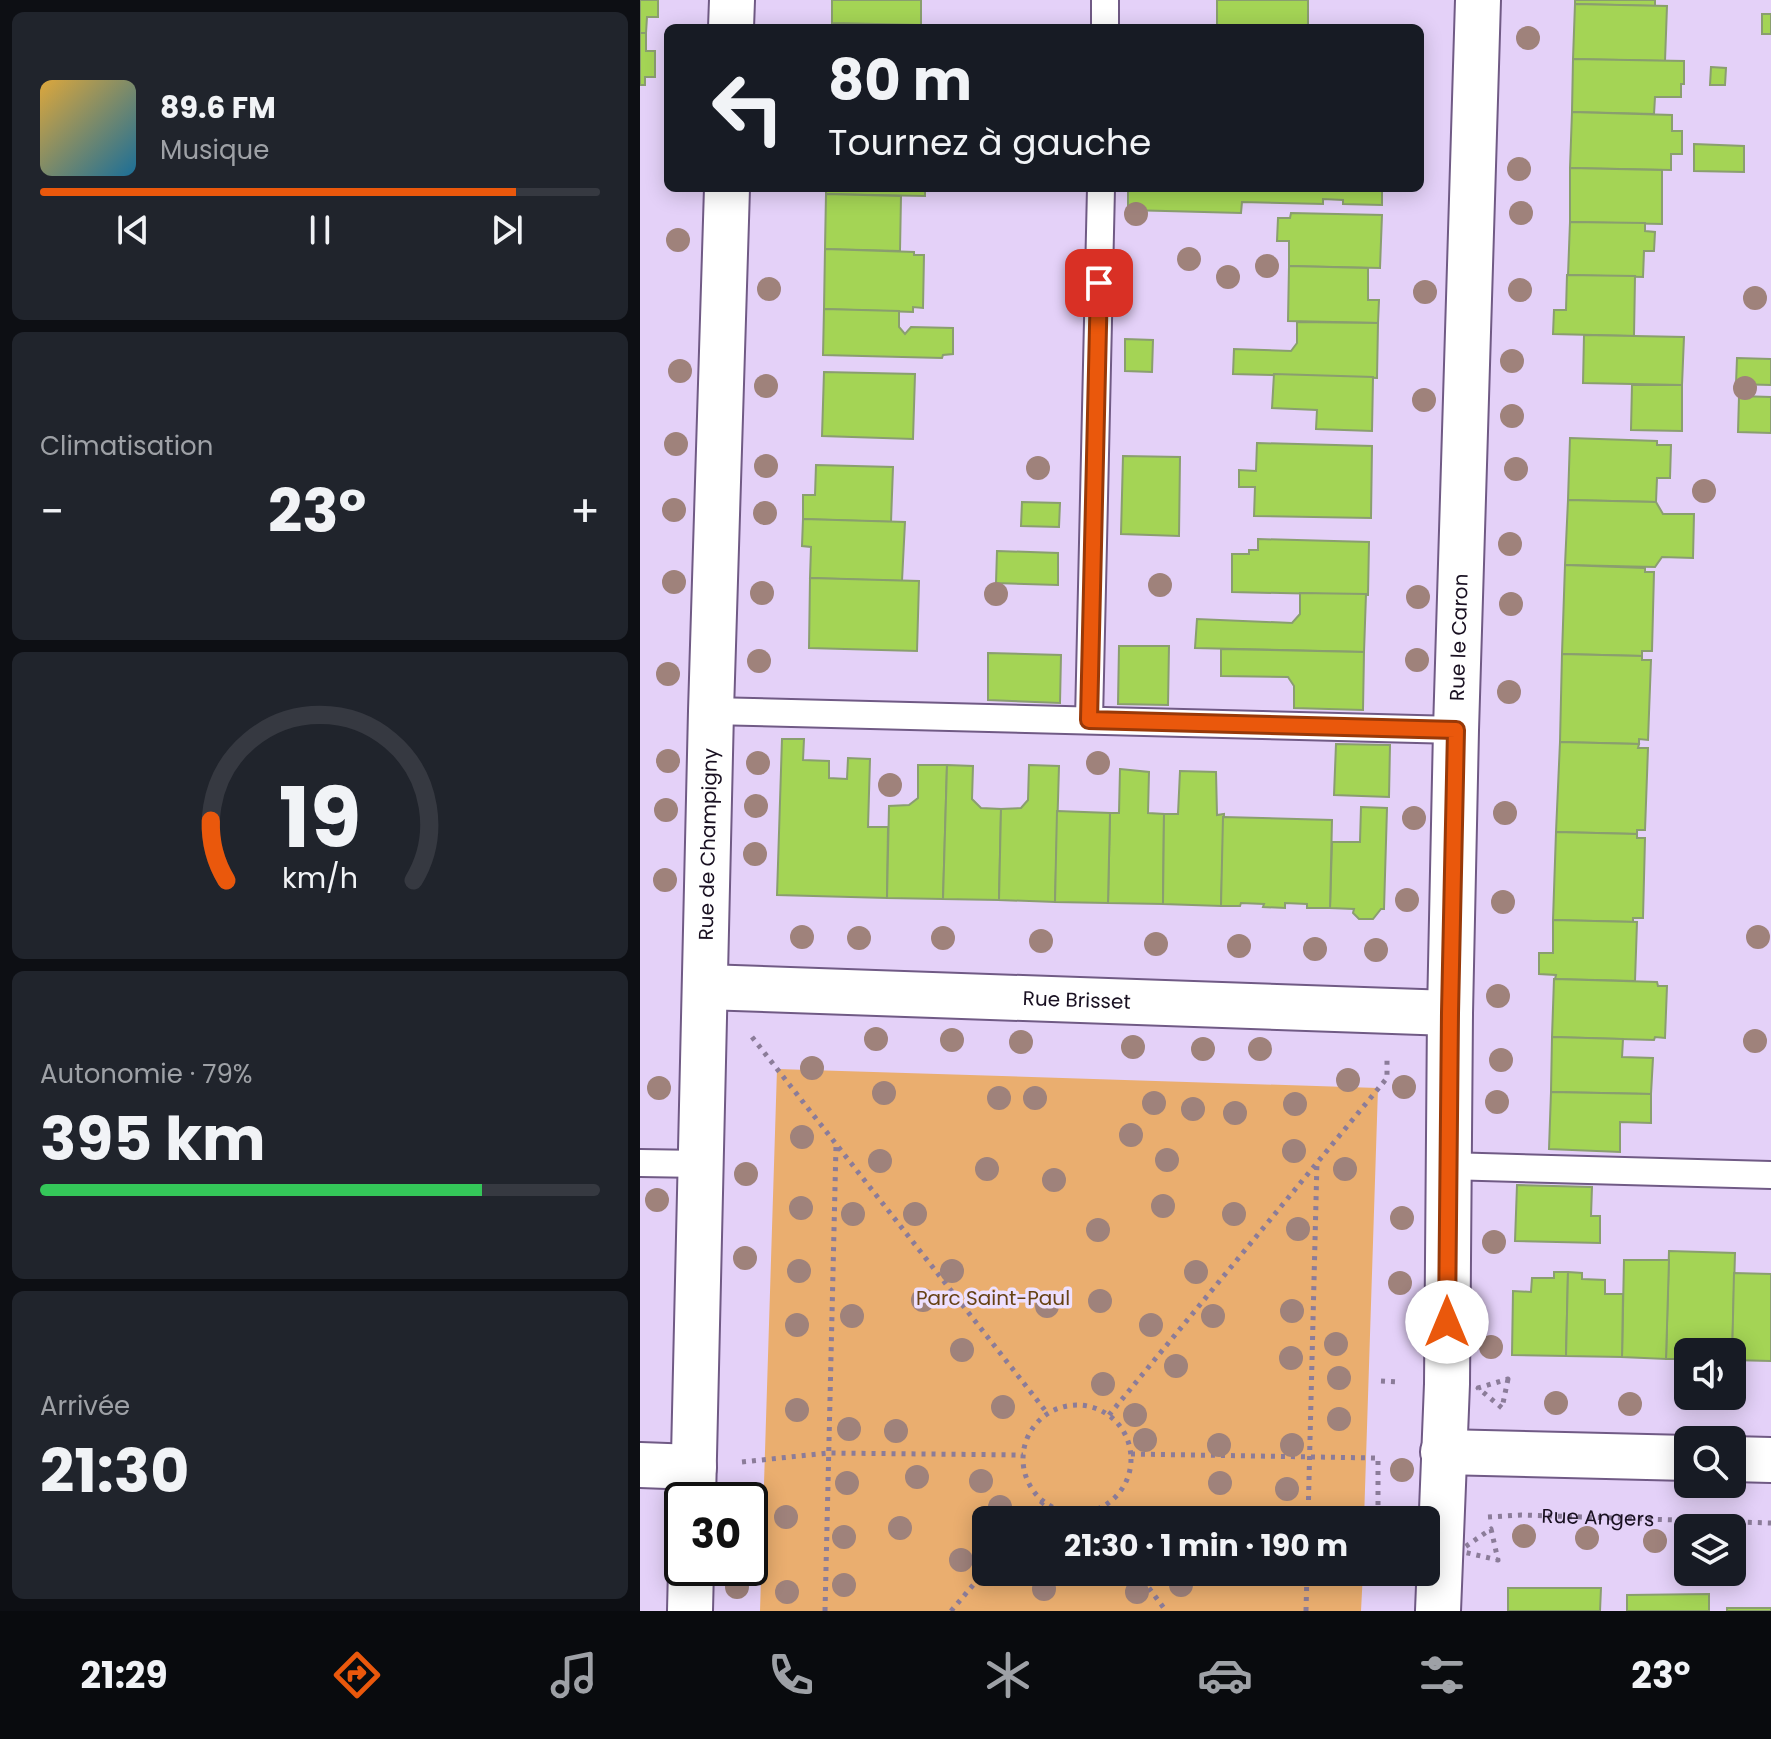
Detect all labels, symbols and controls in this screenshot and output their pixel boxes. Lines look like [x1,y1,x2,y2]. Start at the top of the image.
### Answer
text: 80 m [828,41,972,120]
icon: left [696,56,800,160]
text: 89.6 FM [160,86,276,129]
text: Tournez à gauche [828,117,1151,168]
text: Musique [160,132,269,168]
icon: previous [111,208,155,252]
icon: pause [298,208,342,252]
icon: next [485,208,529,252]
pin [1065,249,1133,317]
icon: arrive [1077,261,1121,305]
text: Climatisation [40,428,213,464]
text: 23° [268,469,366,553]
text: − [40,481,64,542]
text: + [570,481,600,542]
street label: Rue le Caron [1443,573,1475,701]
street label: Rue de Champigny [692,748,724,941]
text: 19 [279,760,361,876]
text: km/h [282,859,358,899]
street label: Rue Brisset [1022,984,1131,1016]
text: Autonomie · 79% [40,1056,253,1092]
text: 395 km [40,1097,266,1181]
position arrow [1405,1280,1489,1364]
park label: Parc Saint-Paul [916,1284,1070,1312]
map controls [1674,1338,1746,1586]
button: sound [1674,1338,1746,1410]
text: Arrivée [40,1388,130,1424]
button: search [1674,1426,1746,1498]
text: 21:30 [40,1429,189,1513]
speed limit sign: 30 [664,1482,768,1586]
street label: Rue Angers [1541,1502,1655,1533]
button: layers [1674,1514,1746,1586]
text: 21:30 · 1 min · 190 m [1064,1524,1348,1567]
icon: directions [329,1647,385,1703]
icon: music [546,1647,602,1703]
icon: phone [763,1647,819,1703]
icon: climate [980,1647,1036,1703]
icon: car [1197,1647,1253,1703]
icon: filters [1414,1647,1470,1703]
text: 21:29 [81,1650,168,1701]
text: 23° [1631,1650,1690,1701]

